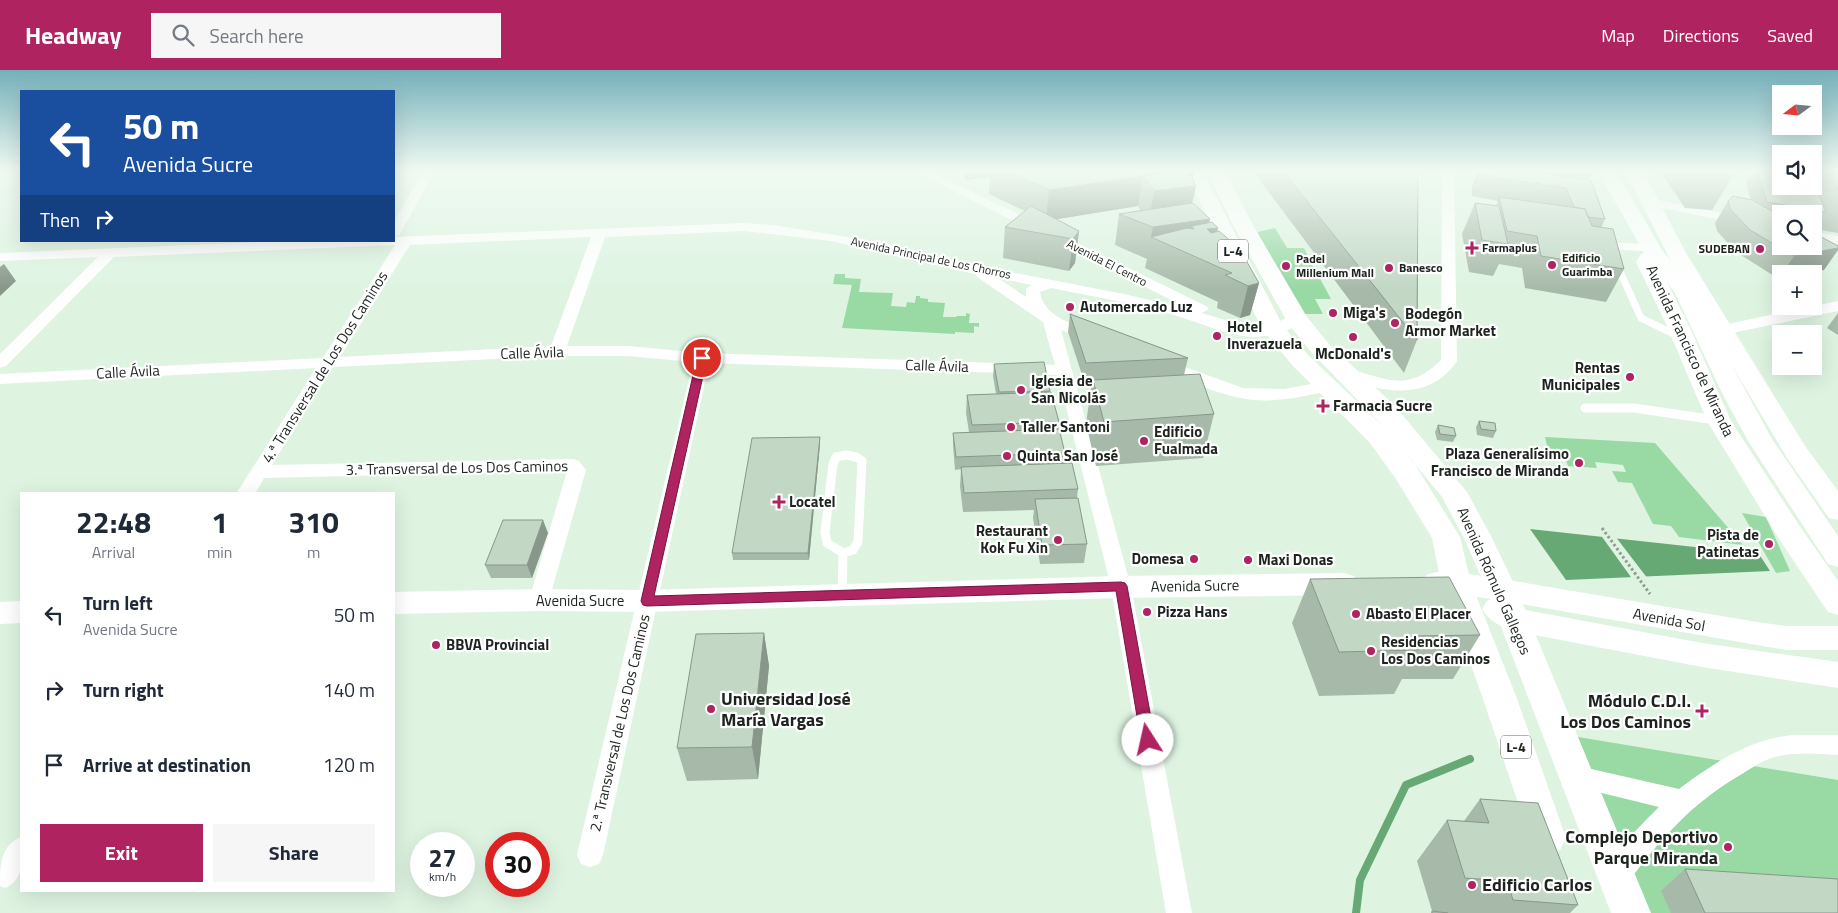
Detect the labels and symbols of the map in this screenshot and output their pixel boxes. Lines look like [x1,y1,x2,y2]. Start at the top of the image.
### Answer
north arrow [1772,85,1822,135]
street label: Avenida Principal de Los Chorros [849,231,1013,284]
street label: Avenida El Centro [1064,234,1151,291]
place label: Farmaplus [1482,238,1537,257]
place label: SUDEBAN [1699,239,1750,258]
road number: L-4 [1218,240,1248,262]
marker: Farmaplus [1466,242,1478,254]
marker: SUDEBAN [1754,243,1766,255]
place label: Edificio Guarimba [1562,248,1612,281]
place label: Padel Millenium Mall [1296,249,1374,282]
place label: Banesco [1399,258,1443,277]
marker: Edificio Guarimba [1546,259,1558,271]
marker: Padel Millenium Mall [1280,260,1292,272]
street label: Avenida Francisco de Miranda [1640,261,1741,441]
marker: Banesco [1383,262,1395,274]
street label: 4.ª Transversal de Los Dos Caminos [256,266,393,467]
place label: Automercado Luz [1080,295,1193,318]
marker: Automercado Luz [1064,301,1076,313]
place label: Miga's [1343,301,1386,324]
place label: Bodegón Armor Market [1405,302,1496,342]
marker: Miga's [1327,307,1339,319]
place label: Hotel Inverazuela [1227,315,1303,355]
marker: Bodegón Armor Market [1389,317,1401,329]
marker: Hotel Inverazuela [1211,330,1223,342]
marker: McDonald's [1347,331,1359,343]
pin [681,337,723,379]
street label: Calle Ávila [500,340,565,365]
place label: McDonald's [1315,342,1391,365]
street label: Calle Ávila [905,353,970,378]
place label: Rentas Municipales [1542,356,1620,396]
street label: Calle Ávila [96,358,161,385]
place label: Iglesia de San Nicolás [1031,369,1106,409]
marker: Rentas Municipales [1624,371,1636,383]
marker: Iglesia de San Nicolás [1015,384,1027,396]
place label: Farmacia Sucre [1333,394,1432,417]
marker: Farmacia Sucre [1317,400,1329,412]
place label: Taller Santoni [1021,415,1110,438]
place label: Edificio Fualmada [1154,420,1218,460]
marker: Taller Santoni [1005,421,1017,433]
marker: Edificio Fualmada [1138,435,1150,447]
place label: Plaza Generalísimo Francisco de Miranda [1431,442,1569,482]
place label: Quinta San José [1017,444,1119,467]
marker: Quinta San José [1001,450,1013,462]
street label: 3.ª Transversal de Los Dos Caminos [346,454,568,481]
marker: Plaza Generalísimo Francisco de Miranda [1573,457,1585,469]
place label: Locatel [789,490,836,513]
marker: Locatel [773,496,785,508]
street label: Avenida Rómulo Gallegos [1452,503,1537,658]
place label: Restaurant Kok Fu Xin [976,519,1049,559]
place label: Pista de Patinetas [1697,523,1759,563]
marker: Restaurant Kok Fu Xin [1052,534,1064,546]
marker: Pista de Patinetas [1763,538,1775,550]
place label: Domesa [1131,547,1184,570]
place label: Maxi Donas [1258,548,1333,571]
marker: Domesa [1188,553,1200,565]
marker: Maxi Donas [1242,554,1254,566]
street label: Avenida Sucre [1150,573,1240,598]
street label: Avenida Sucre [536,589,624,612]
place label: Pizza Hans [1157,600,1228,623]
place label: Abasto El Placer [1366,602,1471,625]
street label: Avenida Sol [1631,602,1707,637]
marker: Pizza Hans [1141,606,1153,618]
marker: Abasto El Placer [1350,608,1362,620]
street label: 2.ª Transversal de Los Dos Caminos [583,612,656,834]
place label: Residencias Los Dos Caminos [1381,630,1490,670]
place label: BBVA Provincial [446,633,549,656]
marker: BBVA Provincial [430,639,442,651]
marker: Residencias Los Dos Caminos [1365,645,1377,657]
place label: Universidad José María Vargas [721,685,851,733]
place label: Módulo C.D.I. Los Dos Caminos [1560,687,1691,735]
marker: Universidad José María Vargas [705,703,717,715]
marker: Módulo C.D.I. Los Dos Caminos [1695,704,1709,718]
position arrow [1121,713,1173,765]
road number: L-4 [1501,736,1531,759]
place label: Complejo Deportivo Parque Miranda [1565,823,1718,871]
speed limit sign: 30 [485,832,550,897]
marker: Complejo Deportivo Parque Miranda [1722,841,1734,853]
place label: Edificio Carlos [1482,871,1592,898]
marker: Edificio Carlos [1466,879,1478,891]

